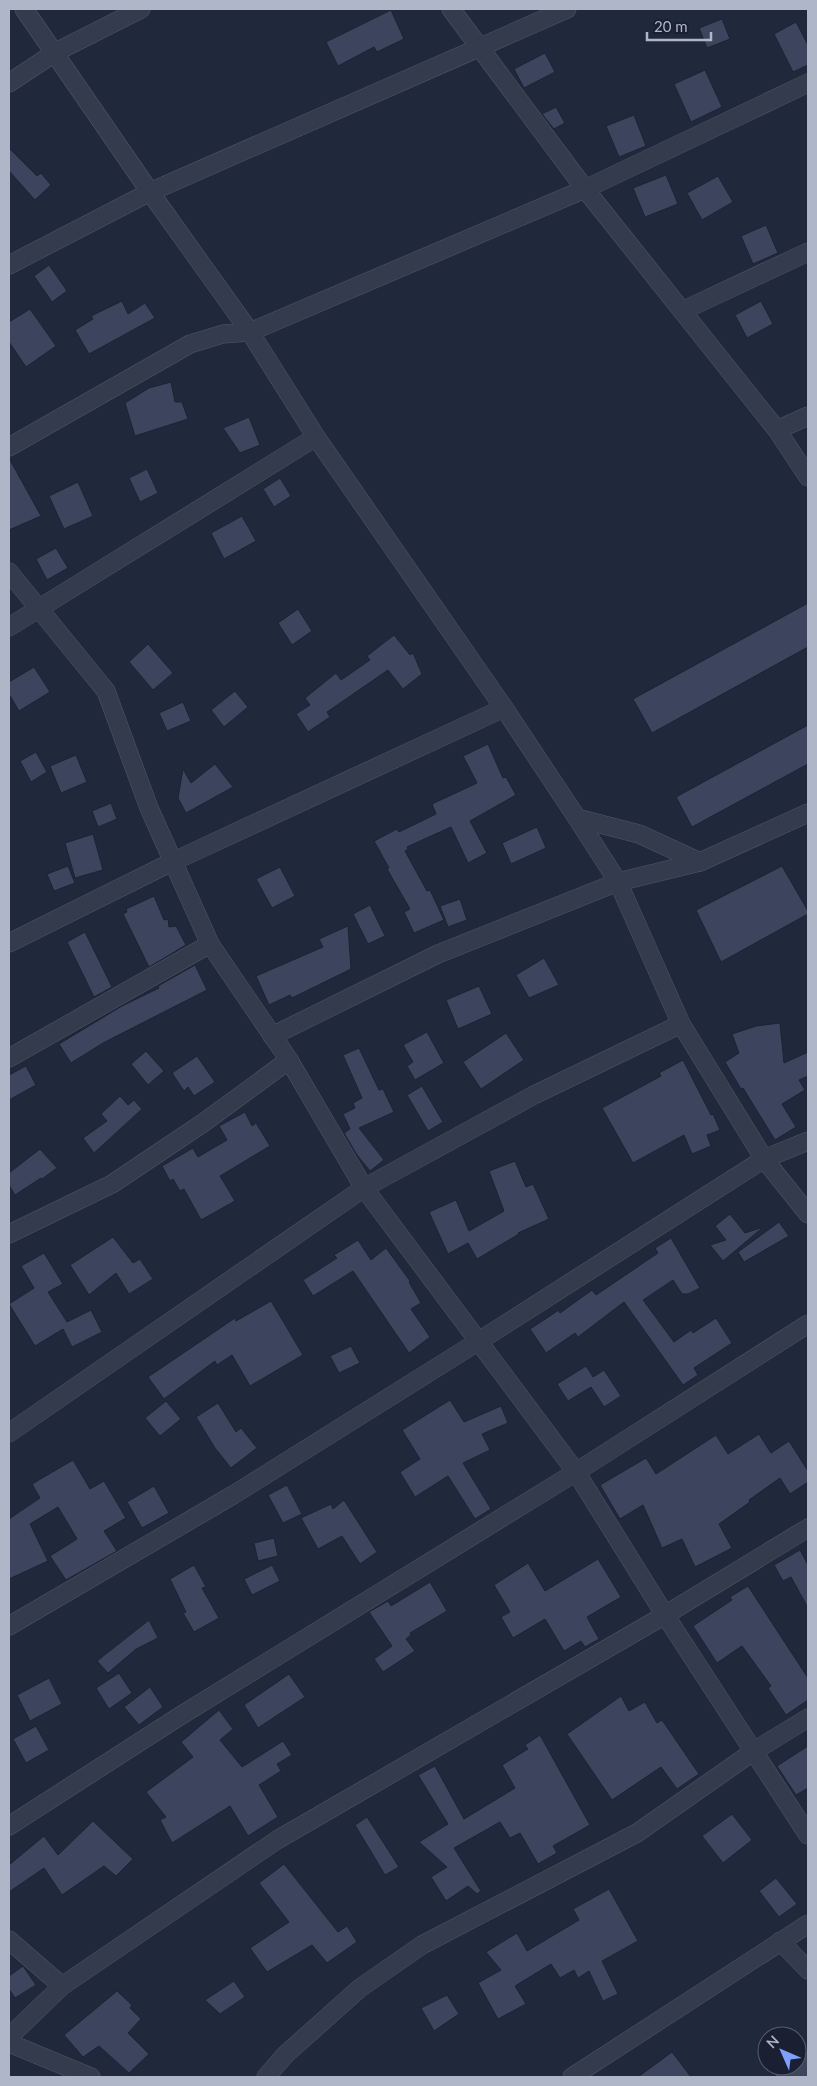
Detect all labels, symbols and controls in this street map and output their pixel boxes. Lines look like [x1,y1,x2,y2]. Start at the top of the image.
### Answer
scale bar [647,10,711,42]
text: 20 m [654,17,688,35]
north arrow [757,2026,807,2076]
text: N [763,2032,782,2051]

